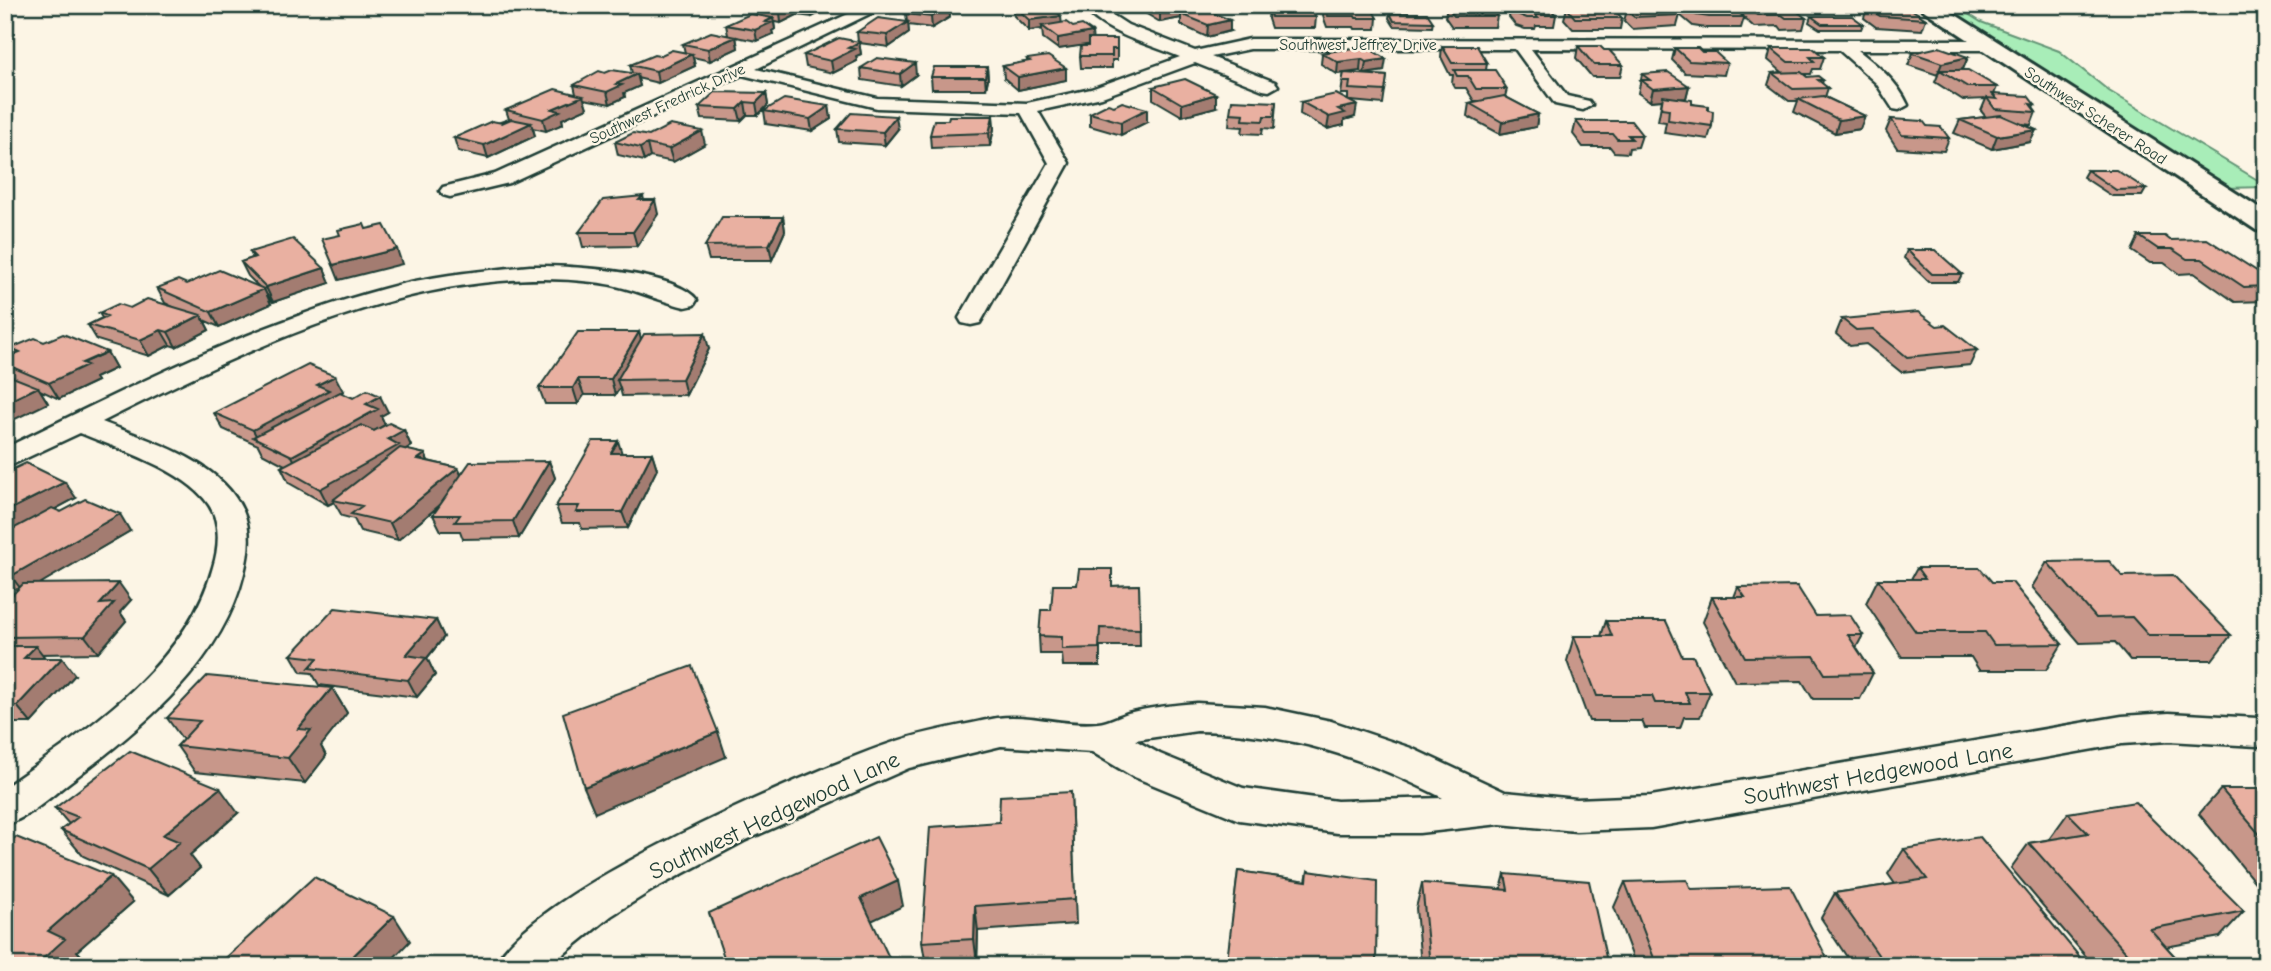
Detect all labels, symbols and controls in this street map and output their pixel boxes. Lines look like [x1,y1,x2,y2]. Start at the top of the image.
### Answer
street label: Southwest Jeffrey Drive [1279,36,1437,54]
street label: Southwest Fredrick Drive [587,60,748,148]
street label: Southwest Scherer Road [2021,63,2170,169]
street label: Southwest Hedgewood Lane [1741,736,2015,810]
street label: Southwest Hedgewood Lane [645,746,904,885]

